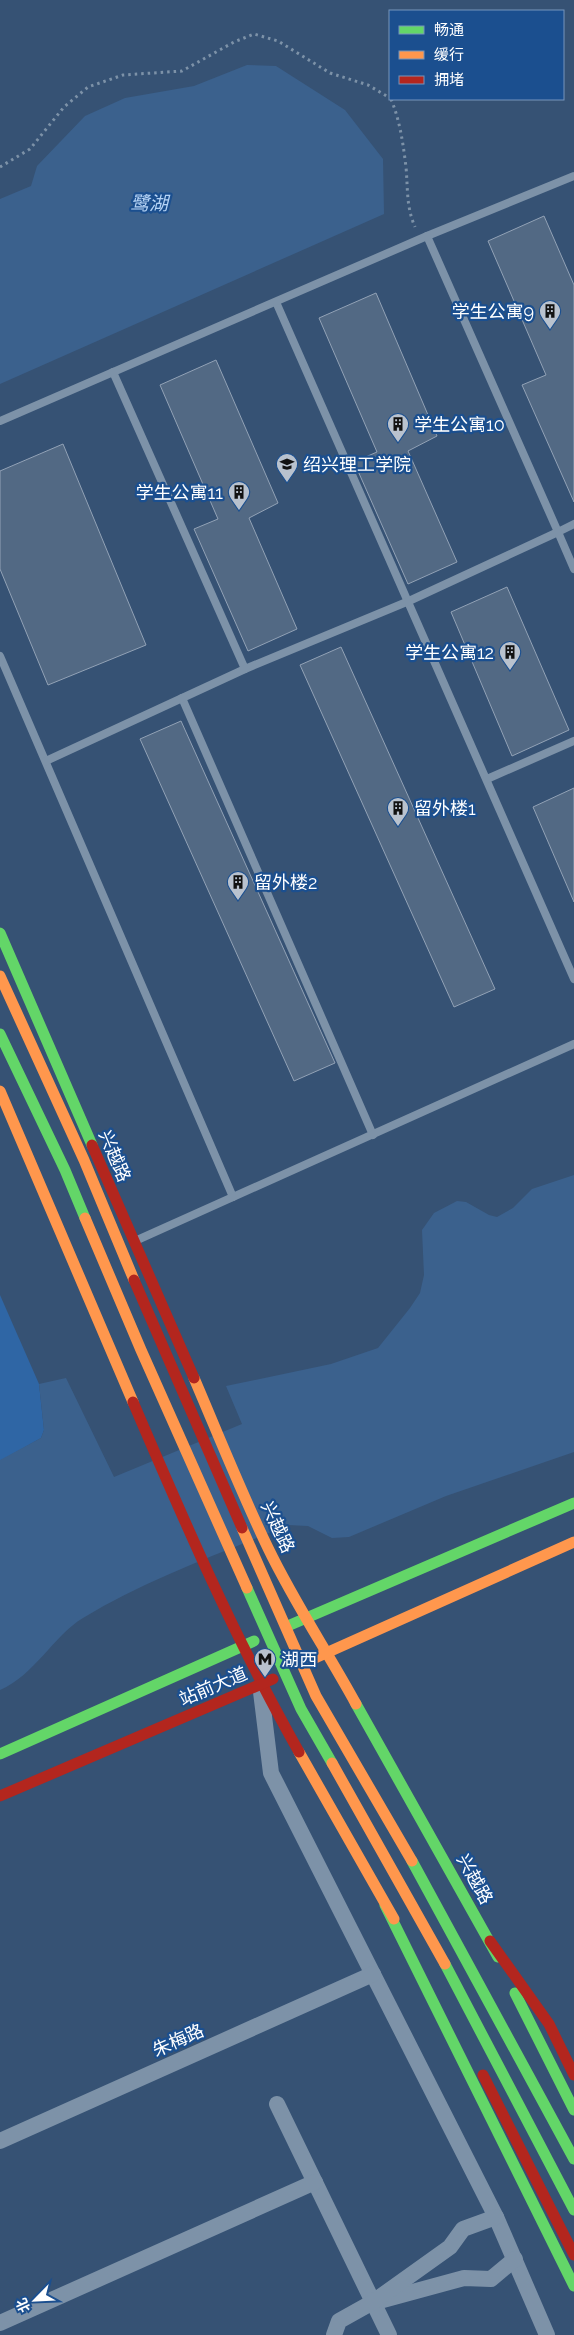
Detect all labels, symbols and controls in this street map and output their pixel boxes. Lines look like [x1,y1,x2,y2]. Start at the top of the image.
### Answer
legend [389,10,564,100]
text: 畅通 [434,21,464,39]
text: 缓行 [434,46,464,64]
text: 拥堵 [434,71,464,89]
water label: 鹭湖 [130,192,171,214]
building icon: 学生公寓9 [538,299,562,330]
place label: 学生公寓9 [451,301,534,322]
building icon: 学生公寓10 [386,412,410,443]
place label: 学生公寓10 [414,414,505,435]
school or university icon: 绍兴理工学院 [275,452,299,483]
place label: 绍兴理工学院 [303,454,411,475]
building icon: 学生公寓11 [227,480,251,511]
place label: 学生公寓11 [136,482,223,503]
building icon: 学生公寓12 [498,640,522,671]
place label: 学生公寓12 [405,642,494,663]
building icon: 留外楼1 [386,796,410,827]
place label: 留外楼1 [414,798,476,819]
building icon: 留外楼2 [226,870,250,901]
place label: 留外楼2 [254,872,317,893]
street label: 兴越路 [95,1127,135,1185]
street label: 兴越路 [257,1498,299,1556]
metro station icon: 湖西 [253,1647,277,1678]
place label: 湖西 [281,1649,317,1670]
street label: 站前大道 [176,1662,250,1710]
street label: 兴越路 [453,1850,497,1908]
street label: 朱梅路 [149,2019,207,2061]
north arrow [10,2275,60,2325]
text: 北 [13,2296,33,2315]

